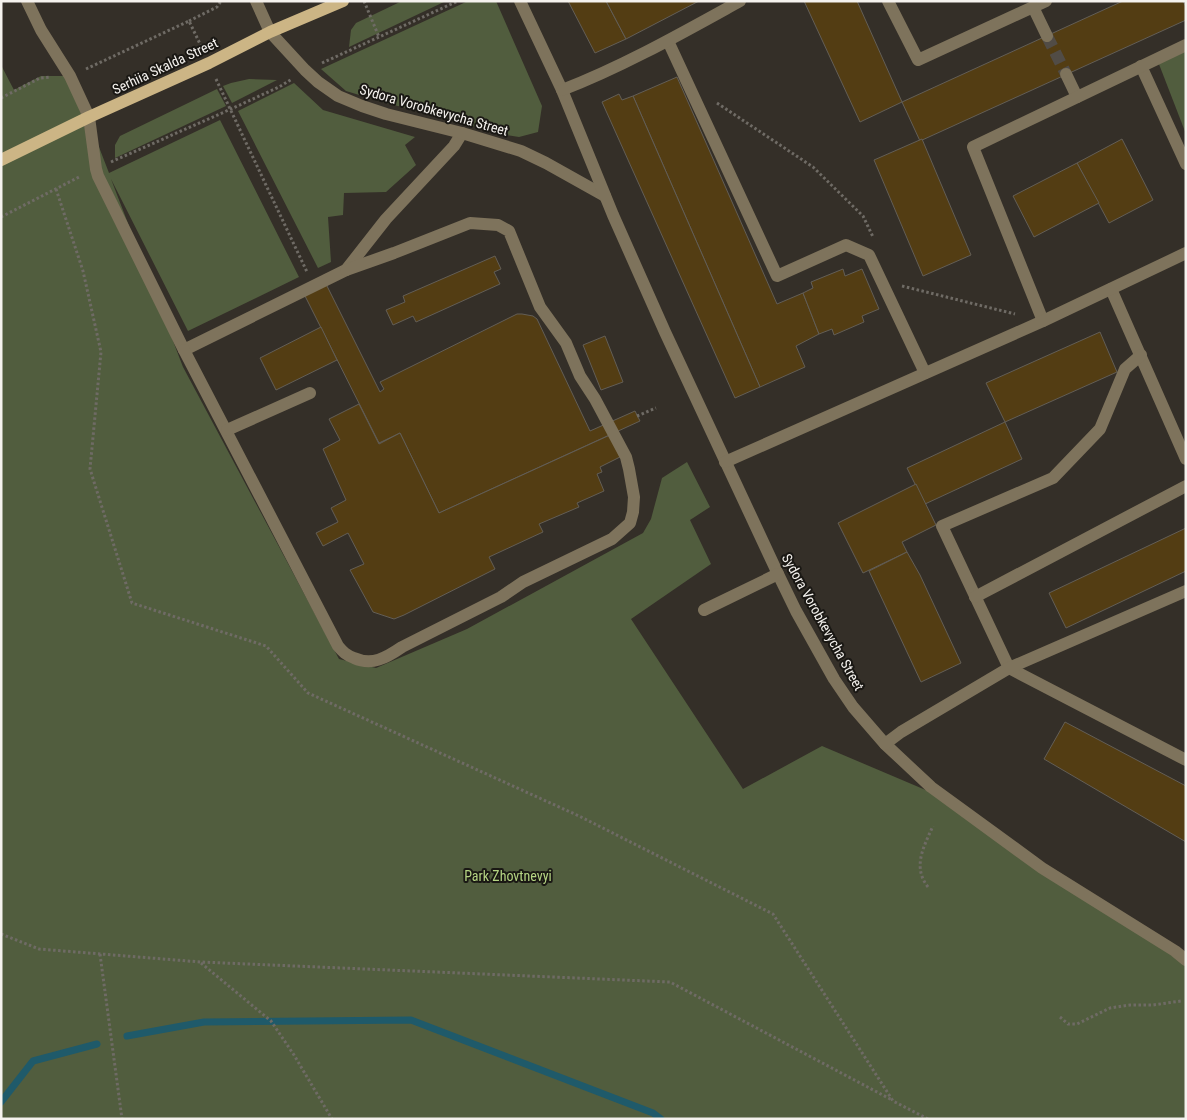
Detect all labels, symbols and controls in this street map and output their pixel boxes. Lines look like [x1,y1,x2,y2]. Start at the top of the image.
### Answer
street label: Serhiia Skalda Street [110,35,220,97]
street label: Sydora Vorobkevycha Street [358,81,510,139]
street label: Sydora Vorobkevycha Street [779,551,867,693]
park label: Park Zhovtnevyi [464,868,552,884]

